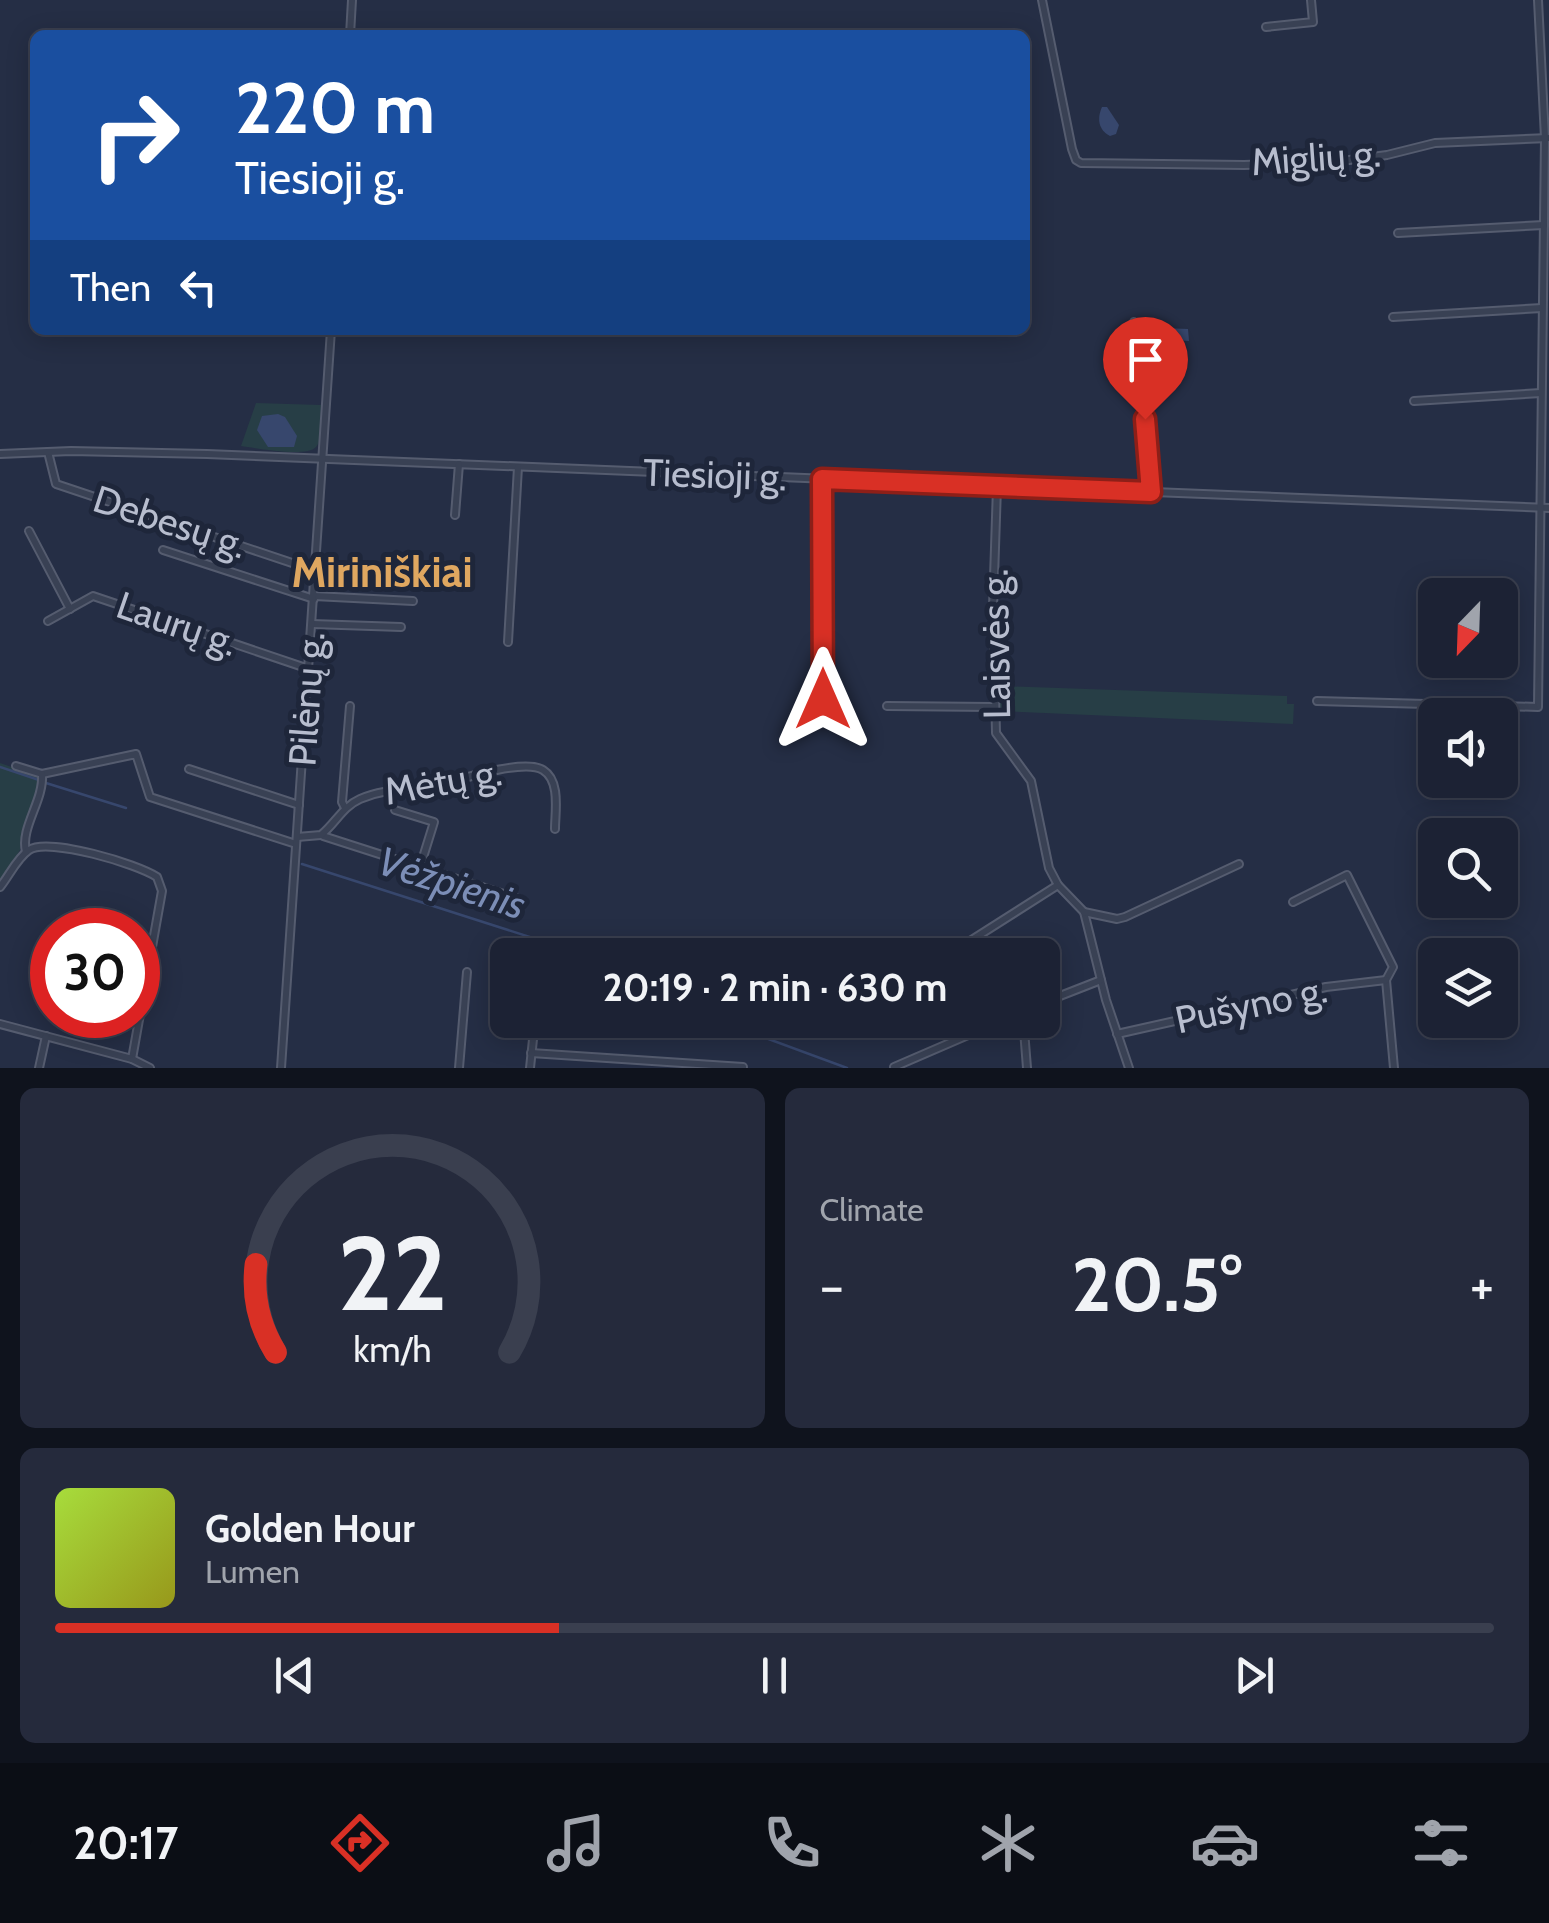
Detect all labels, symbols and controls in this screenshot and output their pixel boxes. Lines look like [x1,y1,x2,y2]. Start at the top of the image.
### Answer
text: 220 m [235,65,435,151]
icon: right [70,70,200,200]
street label: Miglių g. [1250,130,1382,185]
text: Tiesioji g. [235,151,405,205]
icon: left [171,260,226,315]
text: Then [70,264,151,311]
pin [1103,317,1188,420]
icon: arrive [1118,332,1173,387]
street label: Tiesioji g. [642,449,788,500]
street label: Debesų g. [88,475,253,568]
district label: Miriniškiai [291,546,473,598]
street label: Laisvės g. [971,568,1020,720]
north arrow [1418,578,1518,678]
map controls [1418,578,1518,1038]
street label: Laurų g. [111,581,244,666]
street label: Pilėnų g. [278,630,335,768]
position arrow [771,647,875,751]
button: sound [1418,698,1518,798]
street label: Mėtų g. [381,748,505,815]
button: search [1418,818,1518,918]
water label: Vėžpienis [372,836,532,929]
speed limit sign: 30 [30,908,160,1038]
button: layers [1418,938,1518,1038]
text: 20:19 · 2 min · 630 m [603,964,947,1011]
street label: Pušyno g. [1171,966,1331,1043]
text: Climate [820,1190,924,1229]
text: 22 [337,1210,447,1336]
text: 20.5° [1072,1239,1242,1330]
text: − [820,1252,844,1319]
text: + [1470,1252,1494,1319]
text: km/h [353,1328,431,1371]
text: Golden Hour [205,1505,415,1552]
text: Lumen [205,1552,300,1591]
icon: previous [267,1648,322,1703]
icon: pause [747,1648,802,1703]
icon: next [1227,1648,1282,1703]
icon: directions [325,1808,395,1878]
icon: music [541,1808,611,1878]
icon: phone [757,1808,827,1878]
icon: climate [973,1808,1043,1878]
icon: car [1190,1808,1260,1878]
icon: filters [1406,1808,1476,1878]
text: 20:17 [73,1816,178,1870]

